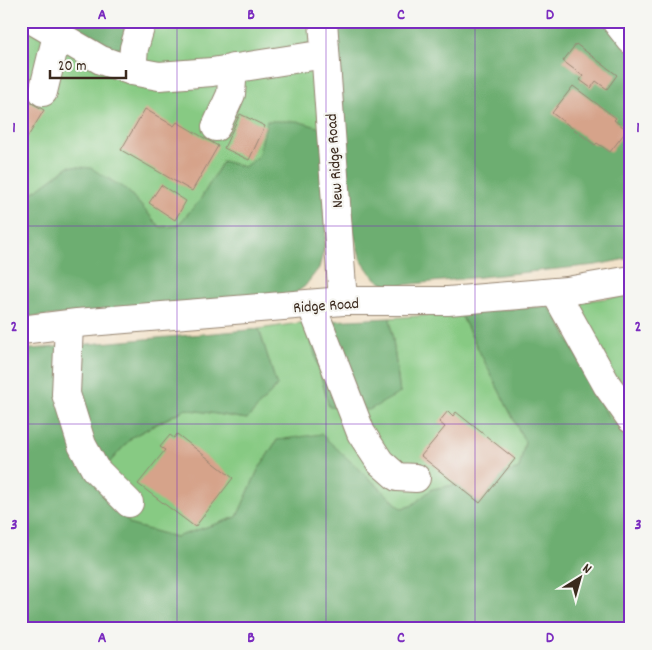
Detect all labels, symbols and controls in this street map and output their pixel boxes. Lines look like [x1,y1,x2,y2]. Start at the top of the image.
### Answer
text: A [98,4,107,27]
text: B [247,4,255,27]
text: C [397,4,405,27]
text: D [546,4,555,27]
scale bar [50,48,126,80]
text: 20 m [58,56,86,78]
street label: New Ridge Road [321,113,350,209]
text: 1 [12,117,16,140]
text: 1 [636,117,640,140]
street label: Ridge Road [293,293,360,320]
text: 2 [11,316,18,339]
text: 2 [635,316,642,339]
text: 3 [10,514,18,537]
text: 3 [634,514,642,537]
north arrow [554,552,604,602]
text: N [578,559,595,579]
text: A [98,627,107,650]
text: B [247,627,255,650]
text: C [397,627,405,650]
text: D [546,627,555,650]

